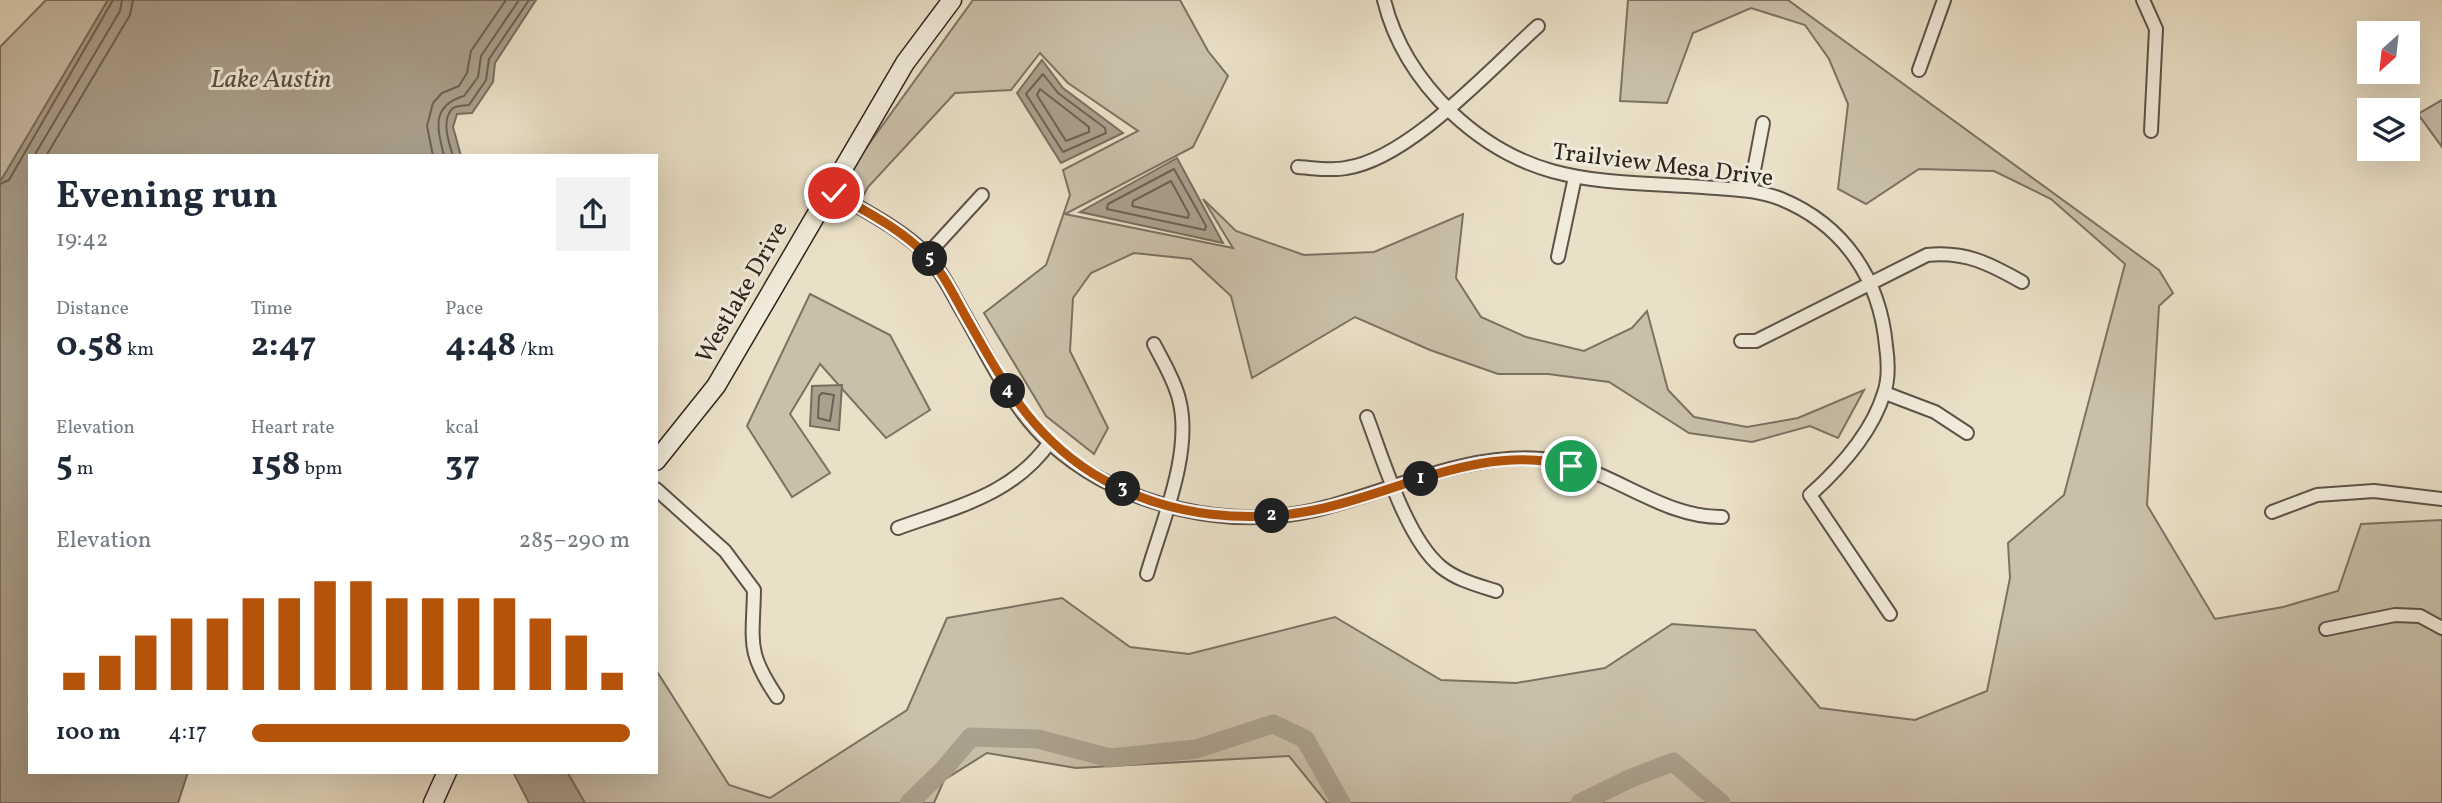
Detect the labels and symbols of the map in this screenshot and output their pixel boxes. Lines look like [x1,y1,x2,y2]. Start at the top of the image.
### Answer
north arrow [2357,21,2420,84]
water label: Lake Austin [211,62,331,98]
street label: Trailview Mesa Drive [1550,136,1775,196]
pin [804,163,864,223]
street label: Westlake Drive [688,216,797,370]
pin: 5 [912,242,948,276]
pin: 4 [990,374,1026,408]
pin [1541,436,1601,496]
pin: 1 [1404,462,1438,496]
pin: 3 [1106,472,1140,506]
pin: 2 [1254,498,1290,534]

